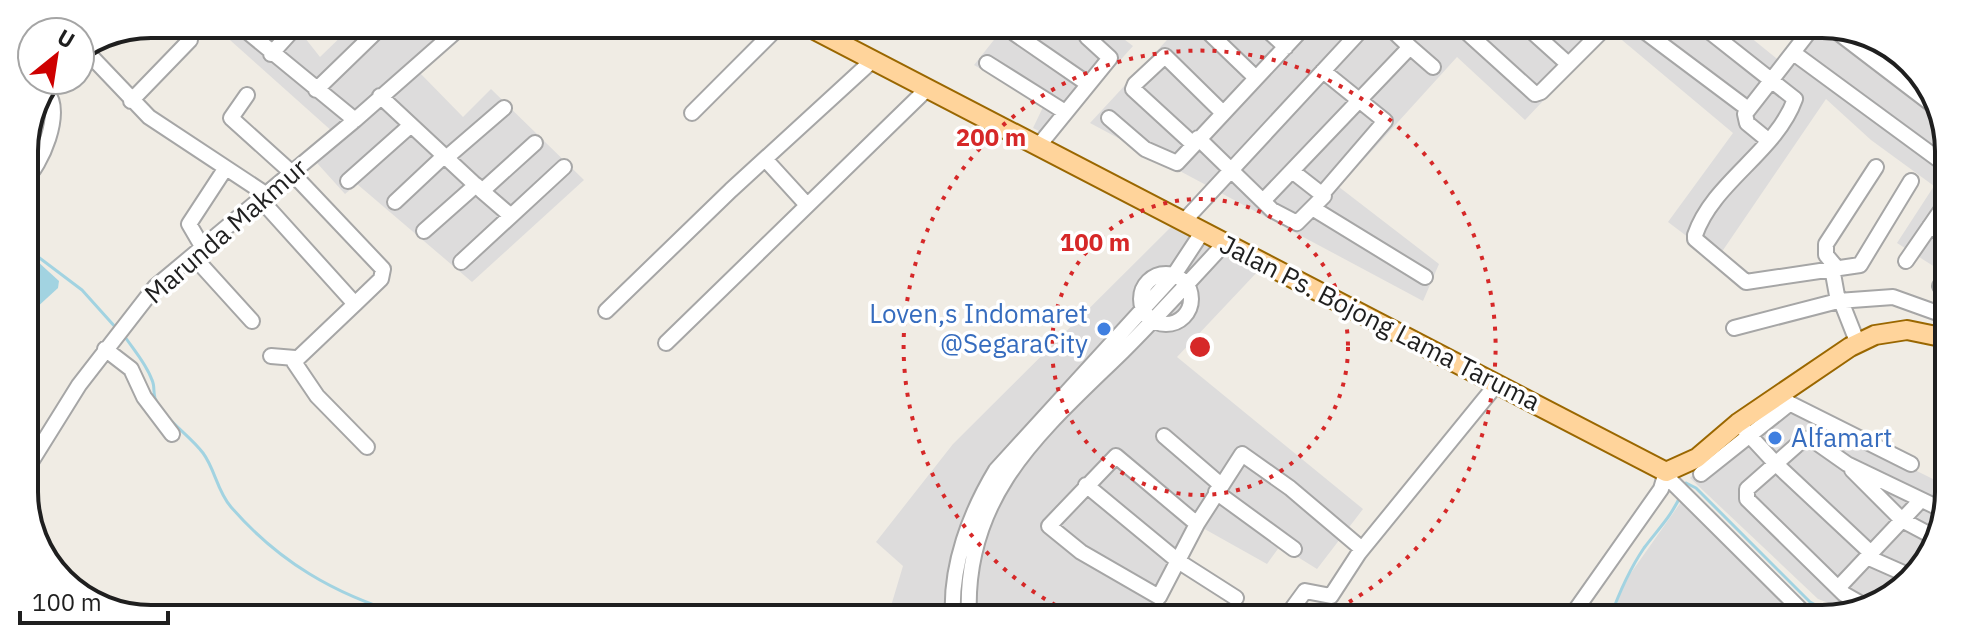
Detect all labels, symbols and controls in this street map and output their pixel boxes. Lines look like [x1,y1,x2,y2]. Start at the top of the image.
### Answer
north arrow [16,16,96,96]
text: U [52,22,80,55]
text: 200 m [956,121,1026,153]
street label: Marunda Makmur [137,150,314,310]
text: 100 m [1060,226,1130,258]
street label: Jalan Ps. Bojong Lama Taruma [1215,226,1546,418]
place label: Loven,s Indomaret @SegaraCity [869,296,1088,360]
marker: Loven,s Indomaret @SegaraCity [1095,320,1113,338]
centre of rings [1186,333,1214,361]
place label: Alfamart [1791,420,1892,454]
marker: Alfamart [1766,429,1784,447]
scale bar [20,575,168,625]
text: 100 m [32,586,102,618]

